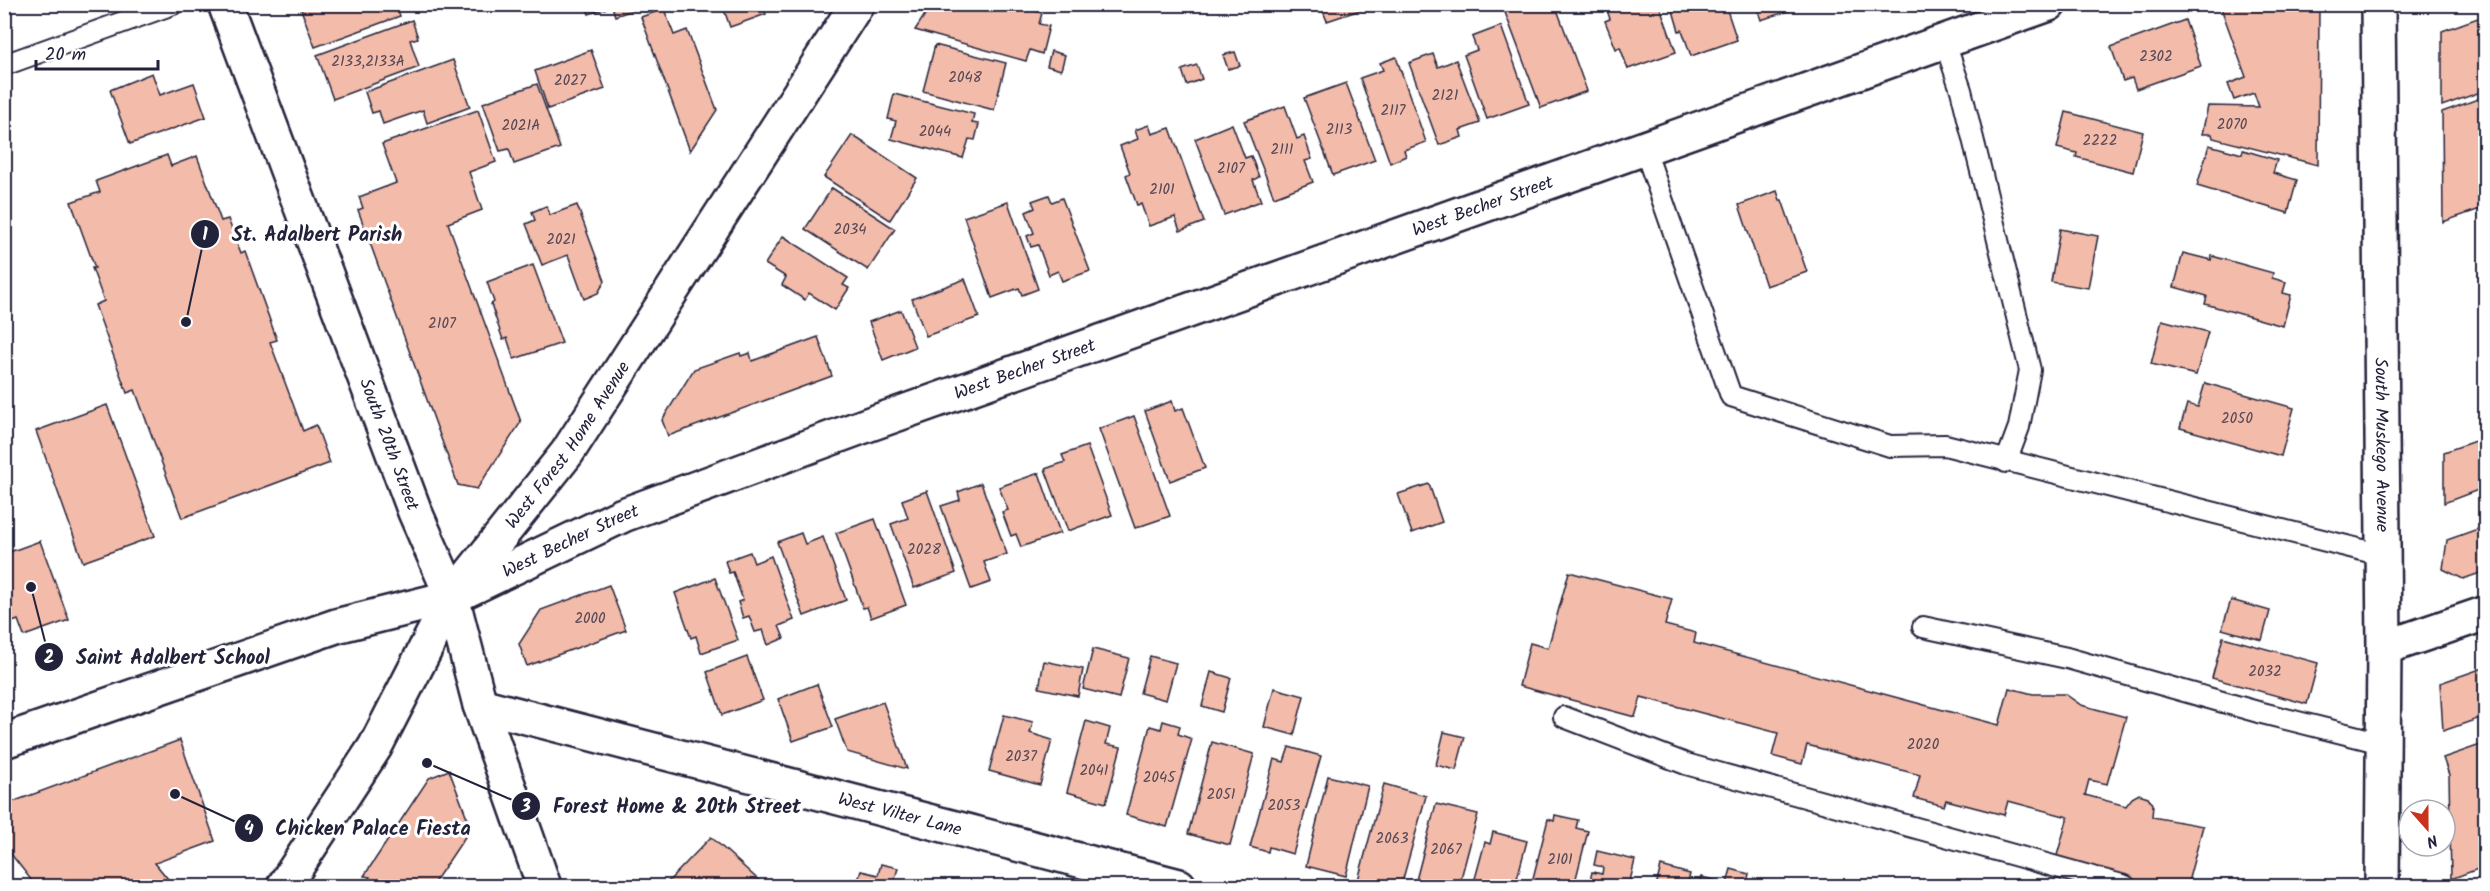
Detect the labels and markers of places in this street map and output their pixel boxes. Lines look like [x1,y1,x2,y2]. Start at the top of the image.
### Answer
callout: St. Adalbert Parish [190,215,415,253]
callout: Saint Adalbert School [34,638,282,676]
callout: Forest Home & 20th Street [511,787,813,825]
callout: Chicken Palace Fiesta [234,809,483,847]

